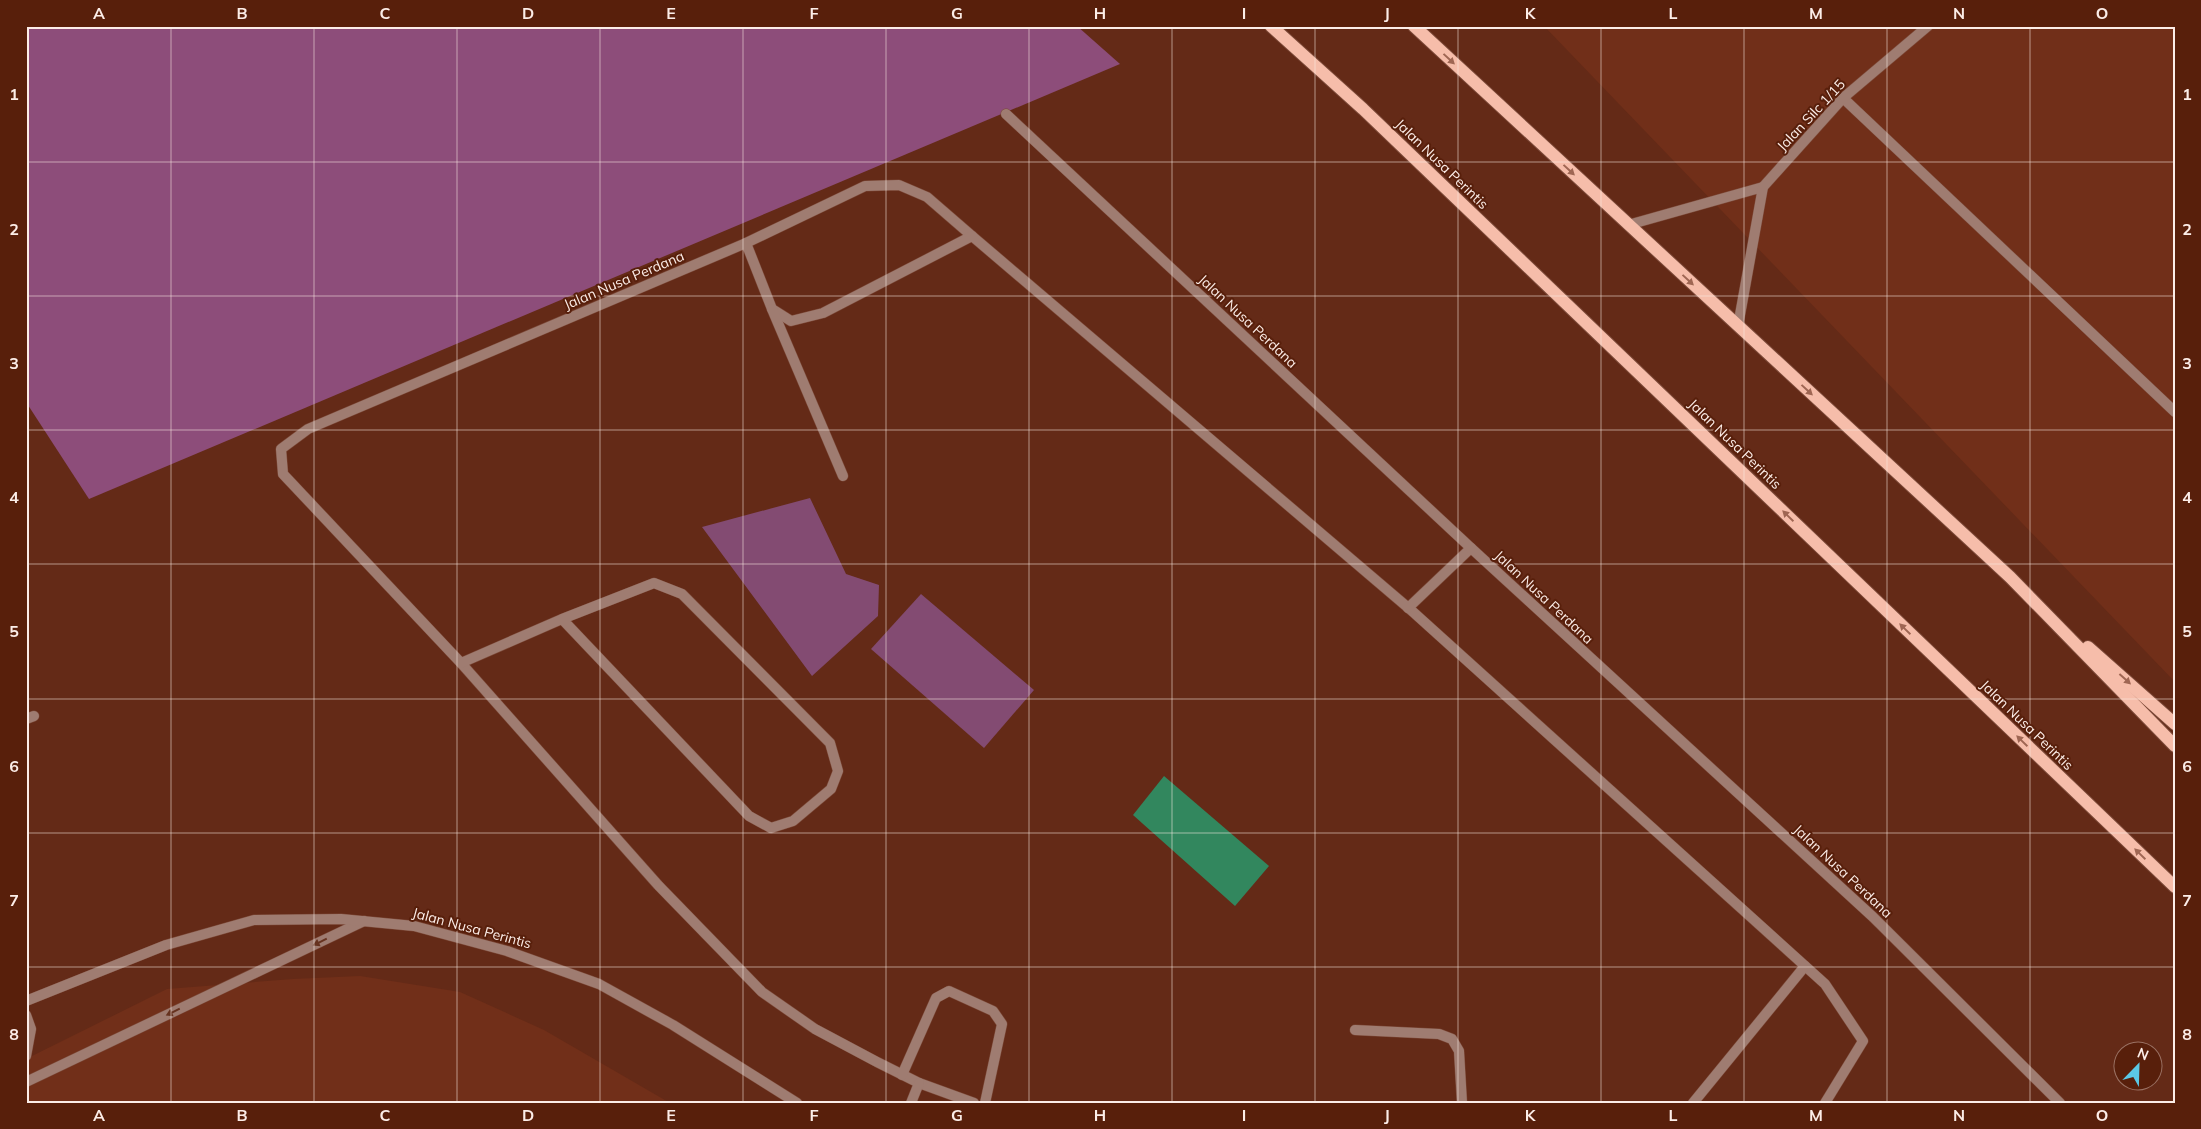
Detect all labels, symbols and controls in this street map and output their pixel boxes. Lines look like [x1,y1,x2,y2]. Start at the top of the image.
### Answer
text: A [93,3,105,23]
text: B [236,3,248,23]
text: C [380,3,391,23]
text: D [522,3,534,23]
text: E [666,3,676,23]
text: F [809,3,819,23]
text: G [951,3,963,23]
text: H [1094,3,1106,23]
text: I [1242,3,1246,23]
text: J [1384,3,1390,23]
text: K [1525,3,1537,23]
text: L [1669,3,1678,23]
text: M [1809,3,1823,23]
text: N [1953,3,1965,23]
text: O [2096,3,2108,23]
one-way arrow [1443,53,1455,65]
street label: Jalan Silc 1/15 [1773,75,1849,155]
text: 1 [9,84,19,104]
text: 1 [2182,84,2192,104]
street label: Jalan Nusa Perintis [1392,115,1492,213]
one-way arrow [1562,164,1574,176]
text: 2 [9,219,19,239]
text: 2 [2182,219,2192,239]
street label: Jalan Nusa Perdana [561,247,687,313]
street label: Jalan Nusa Perdana [1195,270,1301,372]
one-way arrow [1681,274,1693,286]
text: 3 [9,353,19,373]
text: 3 [2182,353,2192,373]
one-way arrow [1801,384,1813,396]
street label: Jalan Nusa Perintis [1685,395,1785,493]
text: 4 [9,487,19,507]
text: 4 [2182,487,2192,507]
one-way arrow [1782,510,1794,522]
street label: Jalan Nusa Perdana [1491,546,1597,648]
text: 5 [9,621,19,641]
text: 5 [2182,621,2192,641]
one-way arrow [1899,623,1911,635]
one-way arrow [2118,674,2131,685]
street label: Jalan Nusa Perintis [1977,676,2077,774]
one-way arrow [2017,735,2029,747]
text: 6 [9,756,19,776]
text: 6 [2182,756,2192,776]
street label: Jalan Nusa Perdana [1790,820,1896,922]
one-way arrow [2134,848,2146,860]
text: 7 [9,890,19,910]
text: 7 [2182,890,2192,910]
street label: Jalan Nusa Perintis [411,903,533,953]
one-way arrow [312,938,327,946]
one-way arrow [166,1008,180,1016]
text: 8 [9,1024,19,1044]
text: 8 [2182,1024,2192,1044]
north arrow [2114,1042,2164,1092]
text: N [2135,1044,2151,1064]
text: A [93,1105,105,1125]
text: B [236,1105,248,1125]
text: C [380,1105,391,1125]
text: D [522,1105,534,1125]
text: E [666,1105,676,1125]
text: F [809,1105,819,1125]
text: G [951,1105,963,1125]
text: H [1094,1105,1106,1125]
text: I [1242,1105,1246,1125]
text: J [1384,1105,1390,1125]
text: K [1525,1105,1537,1125]
text: L [1669,1105,1678,1125]
text: M [1809,1105,1823,1125]
text: N [1953,1105,1965,1125]
text: O [2096,1105,2108,1125]

